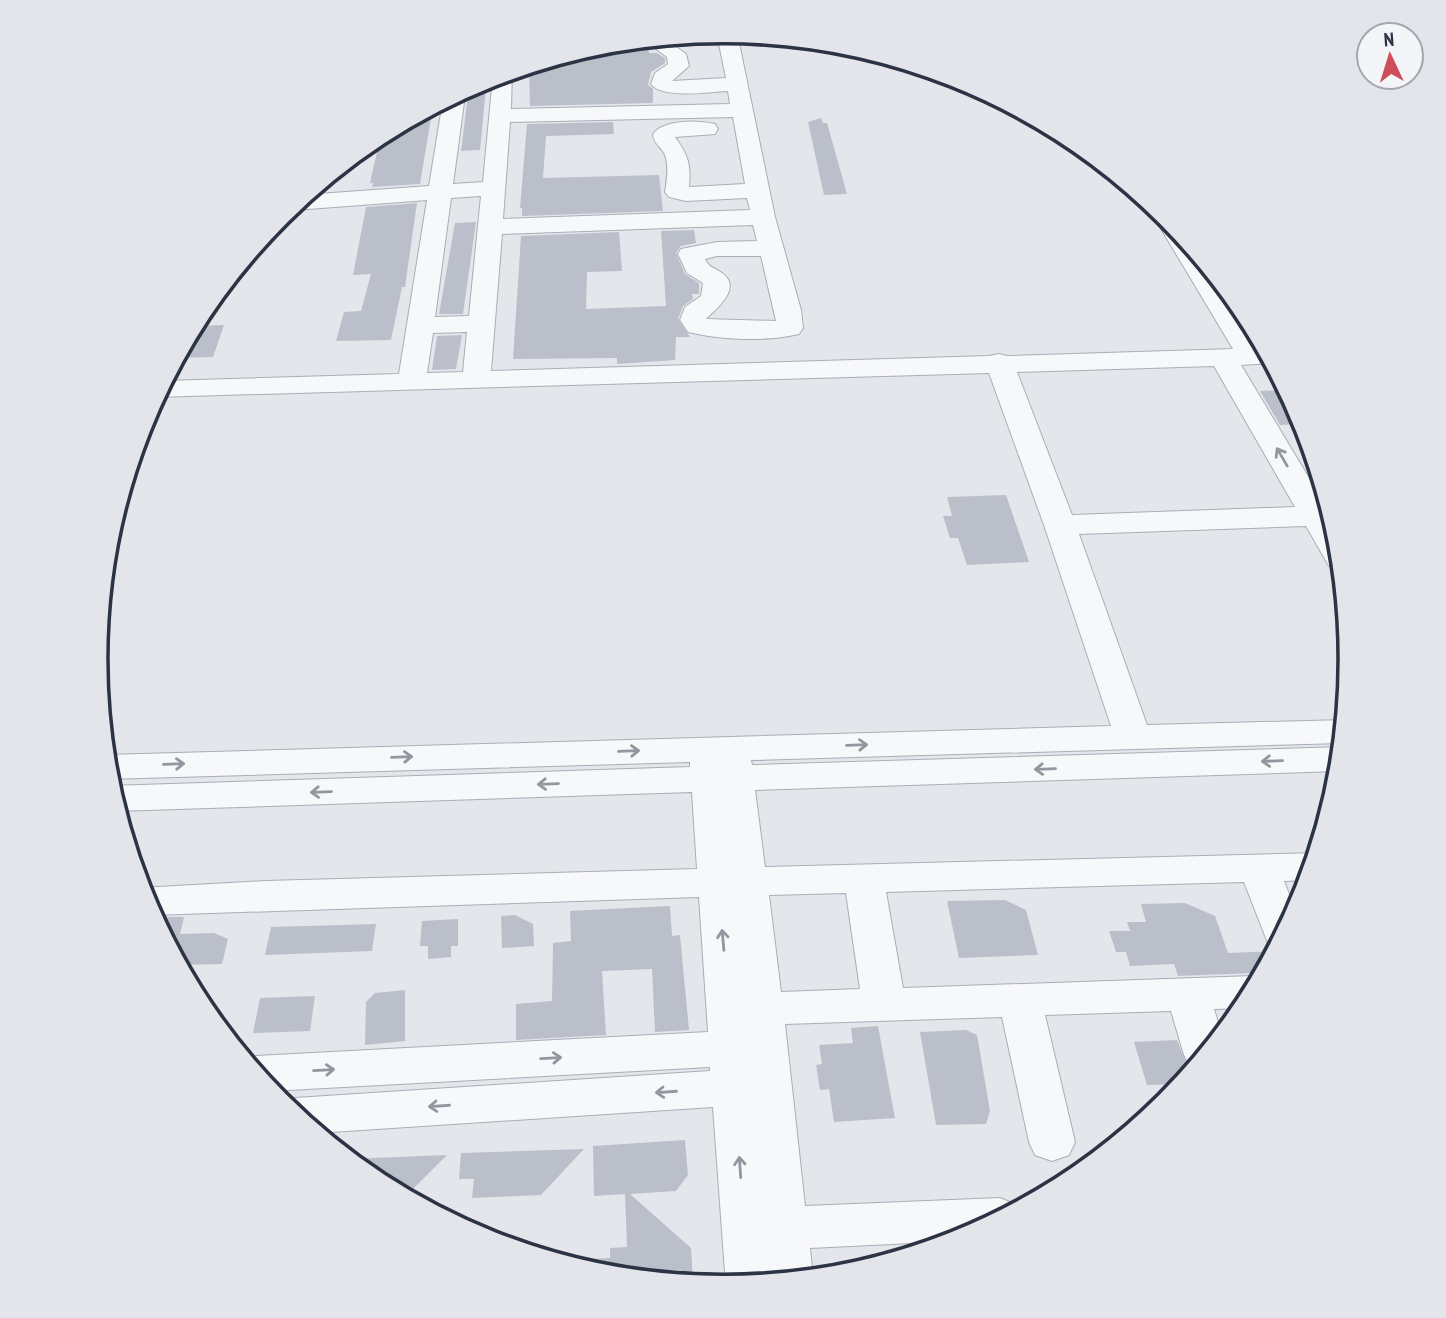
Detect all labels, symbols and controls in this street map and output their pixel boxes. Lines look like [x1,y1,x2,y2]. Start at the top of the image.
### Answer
north arrow [1355,21,1425,91]
text: N [1383,27,1395,51]
one-way arrow [1274,448,1288,468]
one-way arrow [845,738,868,752]
one-way arrow [617,744,640,757]
one-way arrow [390,750,413,764]
one-way arrow [1261,755,1284,768]
one-way arrow [163,757,186,770]
one-way arrow [1034,762,1057,775]
one-way arrow [537,778,560,791]
one-way arrow [310,785,333,798]
one-way arrow [716,929,729,952]
one-way arrow [539,1051,562,1064]
one-way arrow [312,1064,335,1077]
one-way arrow [656,1086,678,1099]
one-way arrow [428,1100,451,1113]
one-way arrow [733,1156,746,1179]

